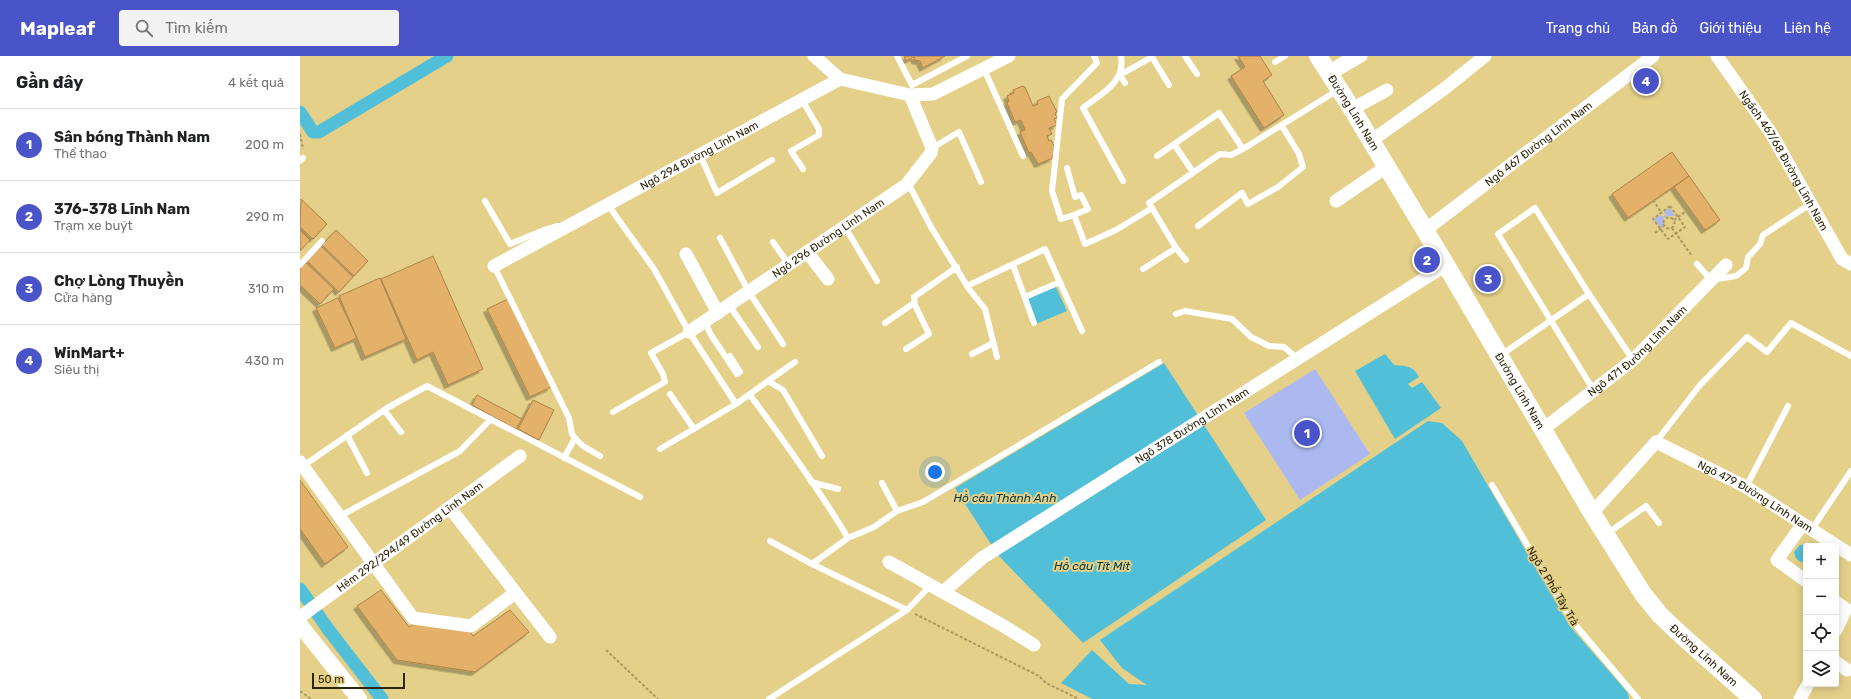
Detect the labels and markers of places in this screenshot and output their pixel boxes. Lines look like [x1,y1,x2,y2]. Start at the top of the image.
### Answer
pin: 4 [1633,66,1659,96]
pin: 2 [1414,245,1440,275]
pin: 3 [1475,264,1501,294]
pin: 1 [1294,418,1320,448]

